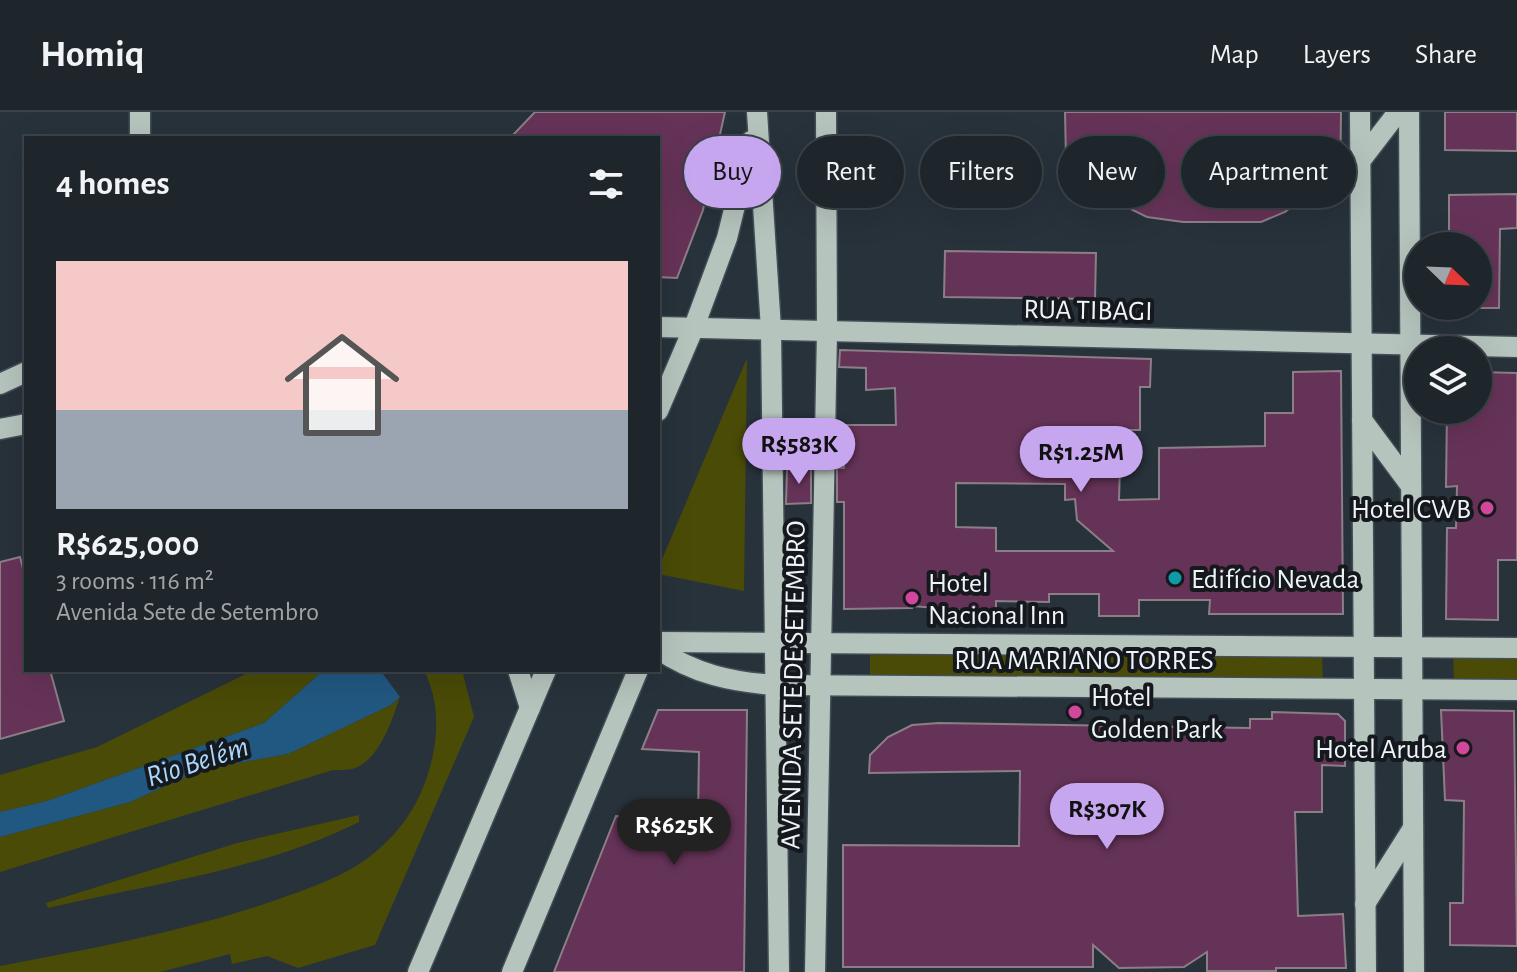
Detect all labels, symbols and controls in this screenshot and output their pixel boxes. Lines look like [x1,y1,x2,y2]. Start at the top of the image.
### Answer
text: Homiq [40,36,145,74]
text: Map [1210,41,1259,69]
text: Layers [1303,41,1371,69]
text: Share [1415,41,1477,69]
chip: Buy [684,136,781,208]
chip: Rent [797,136,904,208]
chip: Filters [920,136,1042,208]
chip: New [1058,136,1165,208]
chip: Apartment [1181,136,1356,208]
icon: filters [584,162,628,206]
text: 4 homes [56,167,170,201]
north arrow [1404,232,1492,320]
map controls [1404,232,1492,424]
street label: RUA TIBAGI [1023,296,1153,326]
icon: home [270,313,414,457]
button: layers [1404,336,1492,424]
pin: R$583K [734,418,864,486]
pin: R$1.25M [1007,426,1155,494]
text: R$583K [760,431,838,457]
text: R$1.25M [1038,439,1124,465]
place label: Hotel CWB [1351,496,1471,524]
marker: Hotel CWB [1478,499,1496,517]
street label: AVENIDA SETE DE SETEMBRO [777,520,811,850]
text: R$625,000 [56,528,199,562]
place label: Edifício Nevada [1191,566,1360,594]
text: 3 rooms · 116 m² [56,568,214,594]
marker: Edifício Nevada [1166,569,1184,587]
place label: Hotel Nacional Inn [928,570,1065,630]
marker: Hotel Nacional Inn [903,589,921,607]
text: Avenida Sete de Setembro [56,599,319,625]
street label: RUA MARIANO TORRES [954,647,1214,675]
place label: Hotel Golden Park [1091,684,1223,744]
marker: Hotel Golden Park [1066,703,1084,721]
water label: Rio Belém [142,731,252,793]
place label: Hotel Aruba [1315,736,1447,764]
marker: Hotel Aruba [1454,739,1472,757]
pin: R$307K [1042,783,1172,851]
text: R$307K [1068,796,1146,822]
pin: R$625K [609,799,739,867]
text: R$625K [635,812,713,838]

